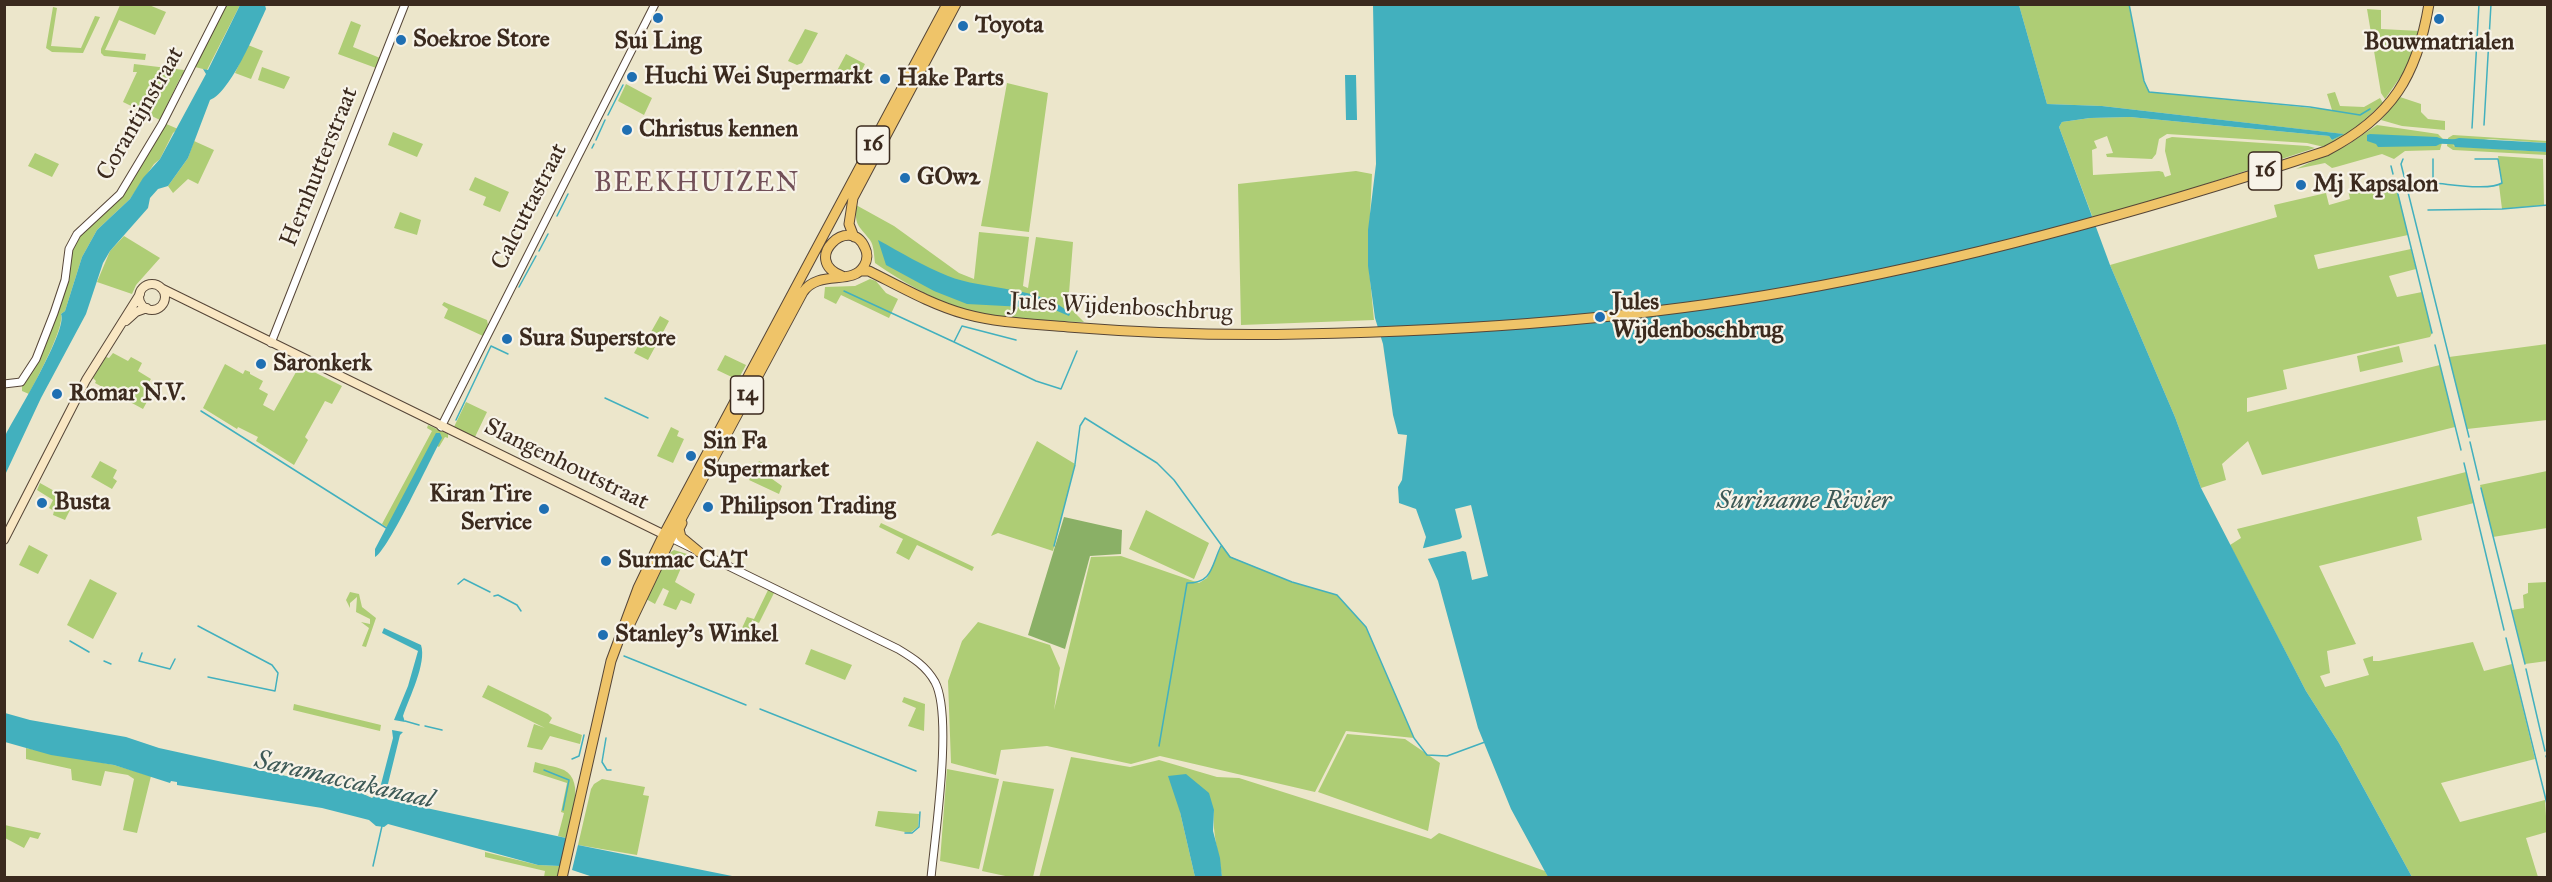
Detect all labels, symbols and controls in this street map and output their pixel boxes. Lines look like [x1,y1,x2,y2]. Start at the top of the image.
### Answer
marker: Sui Ling [651,11,665,25]
place label: Toyota [975,12,1043,40]
marker: Bouwmatrialen [2432,12,2446,26]
marker: Toyota [956,19,970,33]
place label: Soekroe Store [413,26,550,54]
place label: Sui Ling [615,28,701,56]
place label: Bouwmatrialen [2364,29,2514,57]
marker: Soekroe Store [394,33,408,47]
street label: Corantijnstraat [91,42,191,186]
place label: Huchi Wei Supermarkt [644,63,872,91]
place label: Hake Parts [897,65,1004,93]
marker: Huchi Wei Supermarkt [625,70,639,84]
marker: Hake Parts [878,72,892,86]
street label: Hernhutterstraat [275,83,365,251]
place label: Christus kennen [639,116,798,144]
marker: Christus kennen [620,123,634,137]
road number: 16 [856,126,890,164]
street label: Calcuttastraat [486,139,574,275]
road number: 16 [2248,152,2282,190]
place label: GOw2 [917,164,980,192]
district label: BEEKHUIZEN [594,168,800,200]
marker: GOw2 [898,171,912,185]
place label: Mj Kapsalon [2313,171,2438,199]
marker: Mj Kapsalon [2294,178,2308,192]
street label: Jules Wijdenboschbrug [1009,288,1233,328]
place label: Jules Wijdenboschbrug [1612,289,1783,345]
marker: Jules Wijdenboschbrug [1593,310,1607,324]
place label: Sura Superstore [519,325,676,353]
marker: Sura Superstore [500,332,514,346]
place label: Saronkerk [273,350,372,378]
marker: Saronkerk [254,357,268,371]
road number: 14 [730,376,764,414]
place label: Romar N.V. [69,380,186,408]
marker: Romar N.V. [50,387,64,401]
street label: Slangenhoutstraat [479,413,653,517]
place label: Sin Fa Supermarket [703,428,829,484]
marker: Sin Fa Supermarket [684,449,698,463]
place label: Kiran Tire Service [429,481,532,537]
water label: Suriname Rivier [1717,486,1891,518]
place label: Busta [54,489,110,517]
place label: Philipson Trading [720,493,896,521]
marker: Busta [35,496,49,510]
marker: Philipson Trading [701,500,715,514]
marker: Kiran Tire Service [537,502,551,516]
place label: Surmac CAT [618,547,748,575]
marker: Surmac CAT [599,554,613,568]
place label: Stanley's Winkel [615,621,778,649]
marker: Stanley's Winkel [596,628,610,642]
water label: Saramaccakanaal [251,745,437,817]

